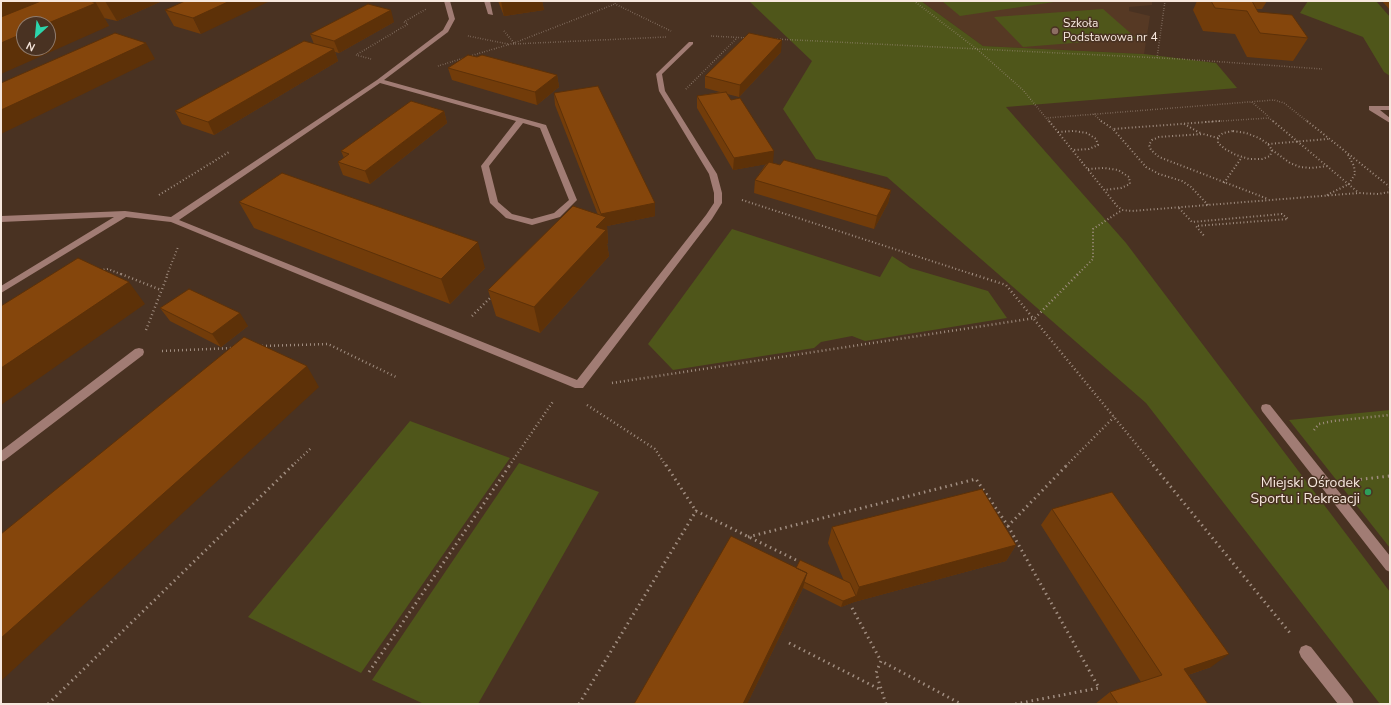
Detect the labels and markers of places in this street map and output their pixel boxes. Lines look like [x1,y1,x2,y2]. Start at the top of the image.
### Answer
place label: Szkoła Podstawowa nr 4 [1063,17,1158,45]
marker: Szkoła Podstawowa nr 4 [1050,26,1060,36]
place label: Miejski Ośrodek Sportu i Rekreacji [1250,476,1360,508]
marker: Miejski Ośrodek Sportu i Rekreacji [1363,487,1373,497]

